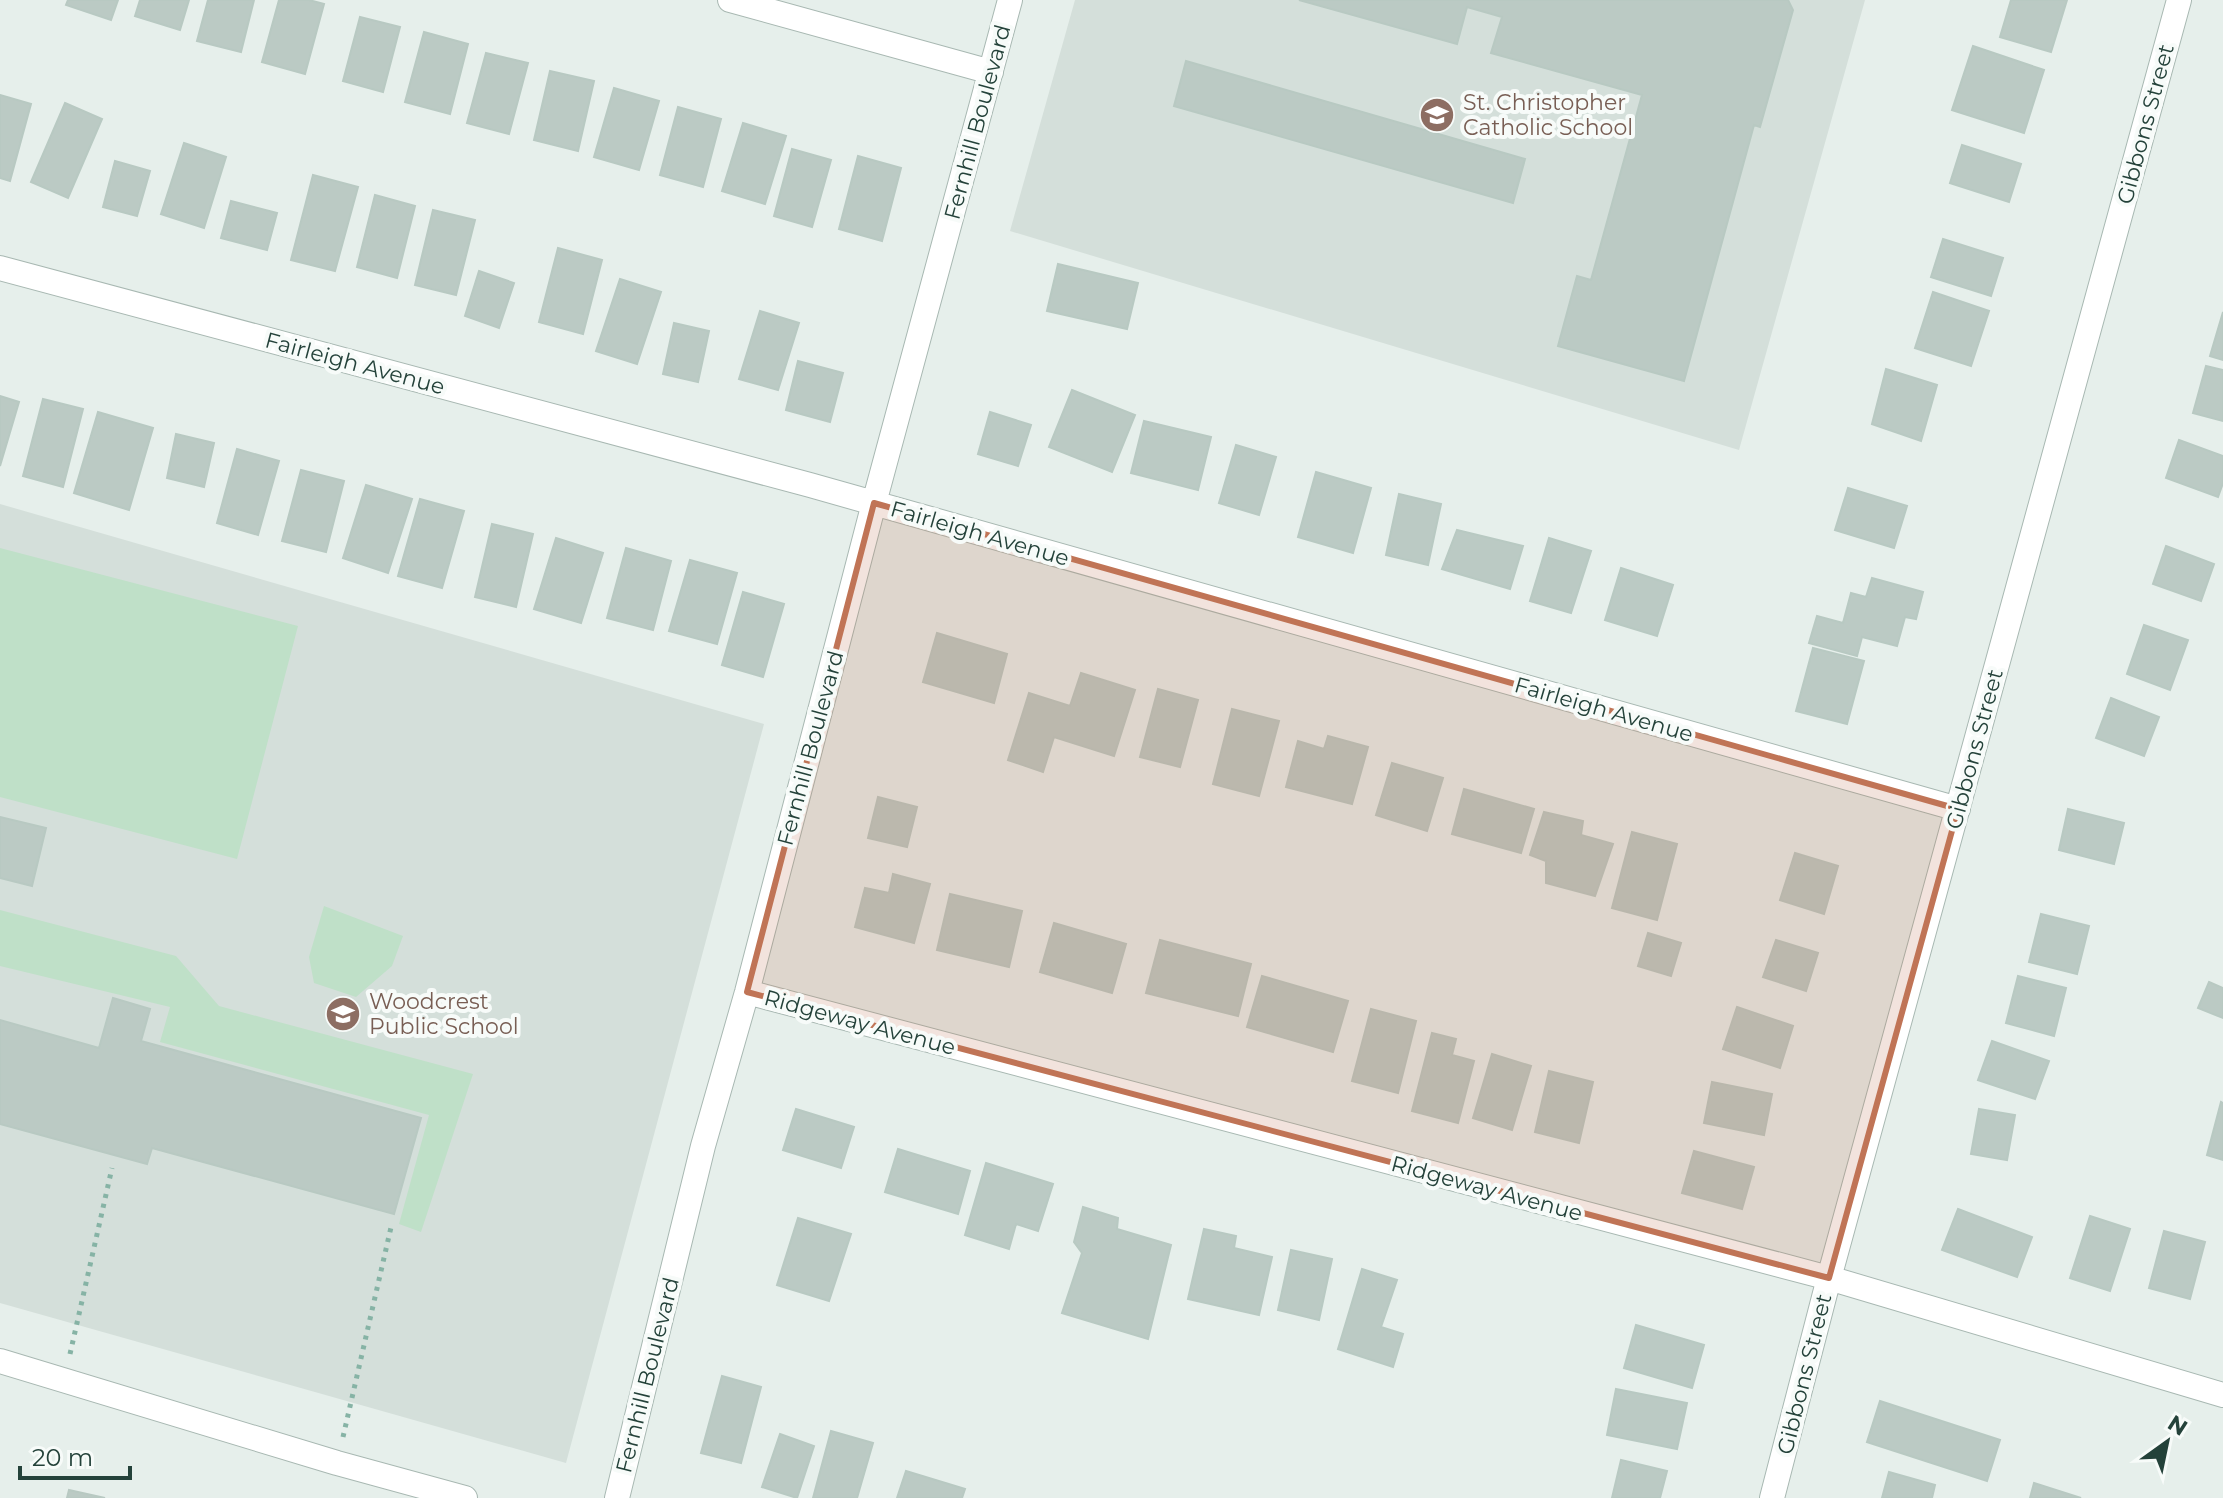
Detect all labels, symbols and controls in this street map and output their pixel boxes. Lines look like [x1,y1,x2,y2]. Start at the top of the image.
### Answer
street label: Fernhill Boulevard [938,22,1017,223]
street label: Gibbons Street [2111,41,2180,207]
place label: St. Christopher Catholic School [1463,89,1633,141]
school or university icon: St. Christopher Catholic School [1418,96,1456,134]
street label: Fairleigh Avenue [262,327,448,400]
street label: Fairleigh Avenue [887,495,1072,572]
street label: Fernhill Boulevard [771,648,850,849]
street label: Gibbons Street [1940,666,2009,832]
street label: Fairleigh Avenue [1511,671,1696,748]
street label: Ridgeway Avenue [761,984,959,1061]
place label: Woodcrest Public School [369,988,519,1040]
school or university icon: Woodcrest Public School [324,995,362,1033]
street label: Ridgeway Avenue [1388,1150,1586,1227]
street label: Fernhill Boulevard [610,1274,685,1476]
street label: Gibbons Street [1771,1291,1837,1457]
north arrow [2127,1402,2207,1482]
text: N [2163,1409,2192,1442]
scale bar [20,1430,130,1480]
text: 20 m [32,1443,93,1472]

